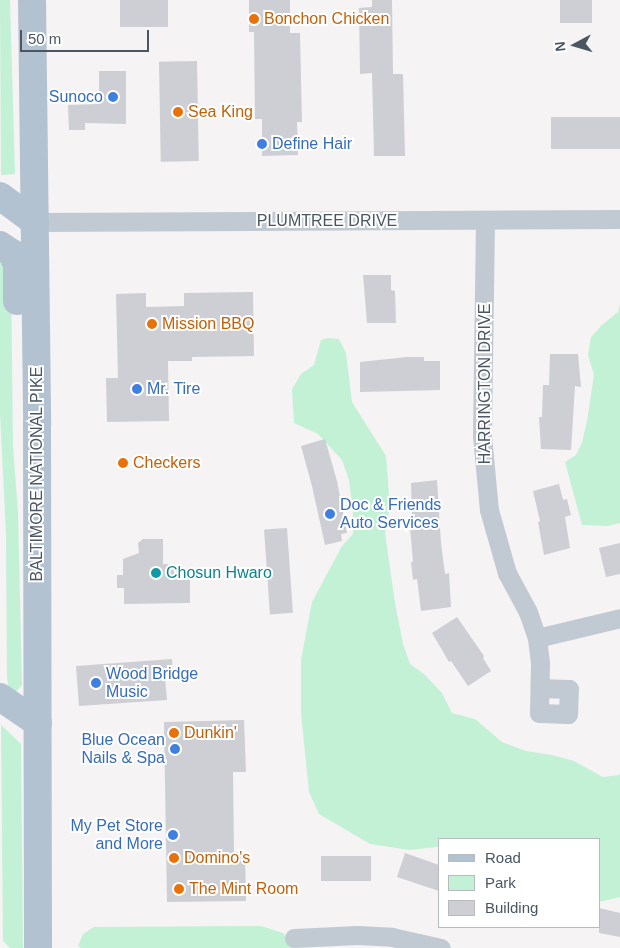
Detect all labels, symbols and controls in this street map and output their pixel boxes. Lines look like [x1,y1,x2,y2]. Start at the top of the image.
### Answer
place label: Bonchon Chicken [264,9,389,29]
marker: Bonchon Chicken [248,13,260,25]
scale bar [22,20,151,52]
north arrow [550,20,600,70]
text: 50 m [28,30,61,47]
text: N [552,41,569,52]
place label: Sunoco [49,87,103,107]
marker: Sunoco [107,91,119,103]
place label: Sea King [188,102,253,122]
marker: Sea King [172,106,184,118]
place label: Define Hair [272,134,352,154]
marker: Define Hair [256,138,268,150]
street label: PLUMTREE DRIVE [257,211,397,231]
street label: HARRINGTON DRIVE [475,304,495,464]
place label: Mission BBQ [162,314,254,334]
marker: Mission BBQ [146,318,158,330]
street label: BALTIMORE NATIONAL PIKE [27,366,47,582]
place label: Mr. Tire [147,379,201,399]
marker: Mr. Tire [131,383,143,395]
place label: Checkers [133,453,201,473]
marker: Checkers [117,457,129,469]
place label: Doc & Friends Auto Services [340,495,441,533]
marker: Doc & Friends Auto Services [324,508,336,520]
place label: Chosun Hwaro [166,563,272,583]
marker: Chosun Hwaro [150,567,162,579]
place label: Wood Bridge Music [106,664,198,702]
marker: Wood Bridge Music [90,677,102,689]
place label: Dunkin' [184,723,237,743]
marker: Dunkin' [168,727,180,739]
place label: Blue Ocean Nails & Spa [81,730,165,768]
marker: Blue Ocean Nails & Spa [169,743,181,755]
place label: My Pet Store and More [71,816,163,854]
marker: My Pet Store and More [167,829,179,841]
legend [438,838,600,928]
place label: Domino's [184,848,250,868]
text: Road [485,849,521,866]
marker: Domino's [168,852,180,864]
text: Park [485,874,516,891]
place label: The Mint Room [189,879,298,899]
marker: The Mint Room [173,883,185,895]
text: Building [485,899,538,916]

